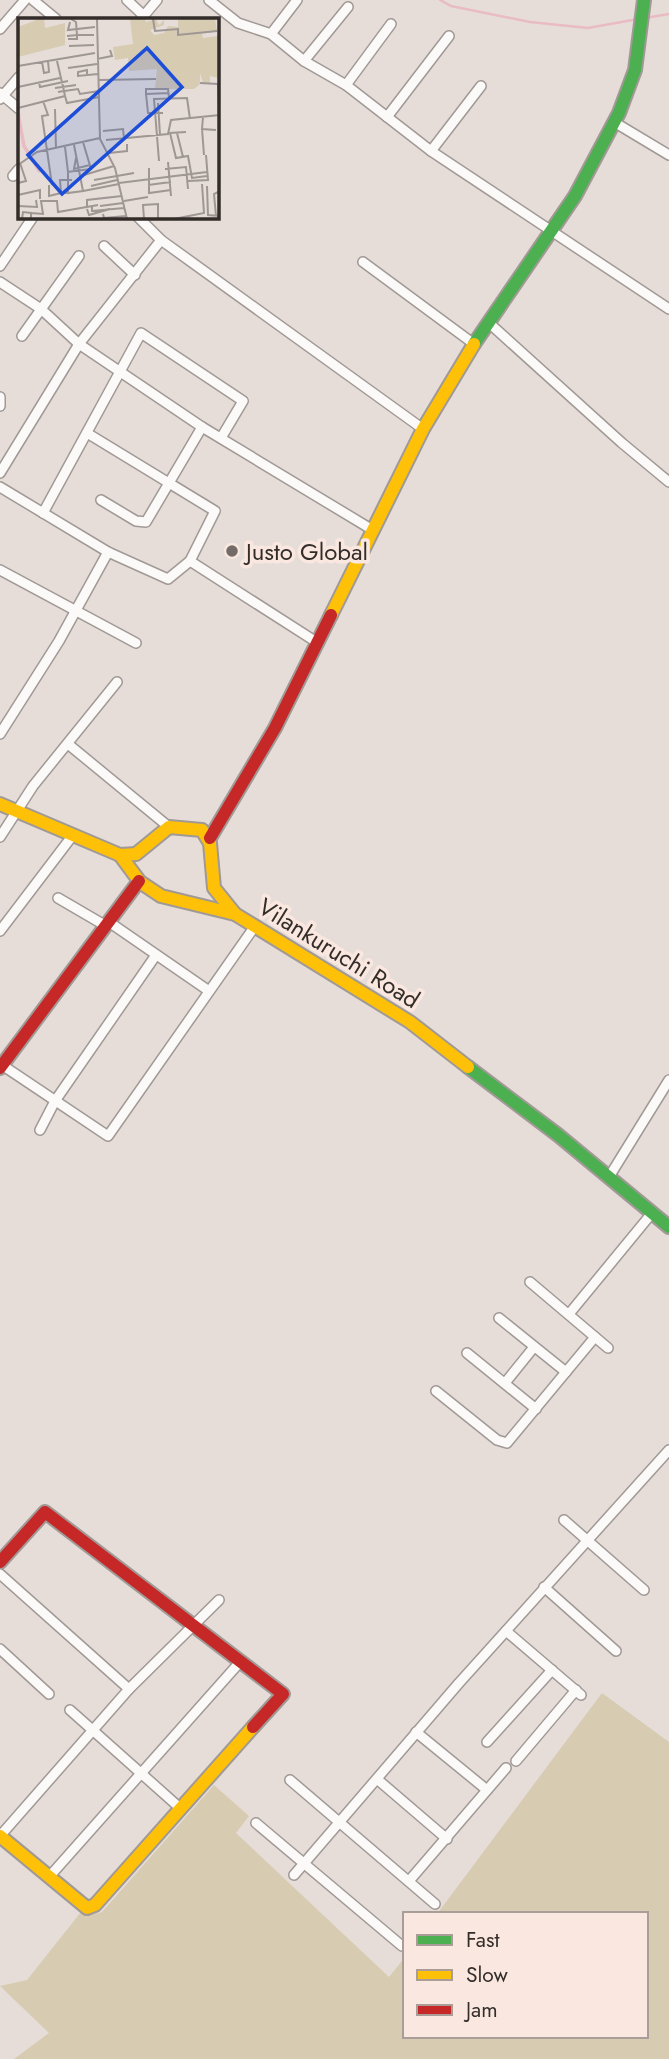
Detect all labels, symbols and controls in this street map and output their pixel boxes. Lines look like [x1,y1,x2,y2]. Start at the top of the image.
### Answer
inset map [18,18,219,219]
place label: Justo Global [243,534,368,569]
marker: Justo Global [224,543,240,559]
street label: Vilankuruchi Road [251,889,427,1017]
legend [403,1912,648,2038]
text: Fast [466,1925,499,1955]
text: Slow [466,1960,508,1990]
text: Jam [463,1995,498,2025]

